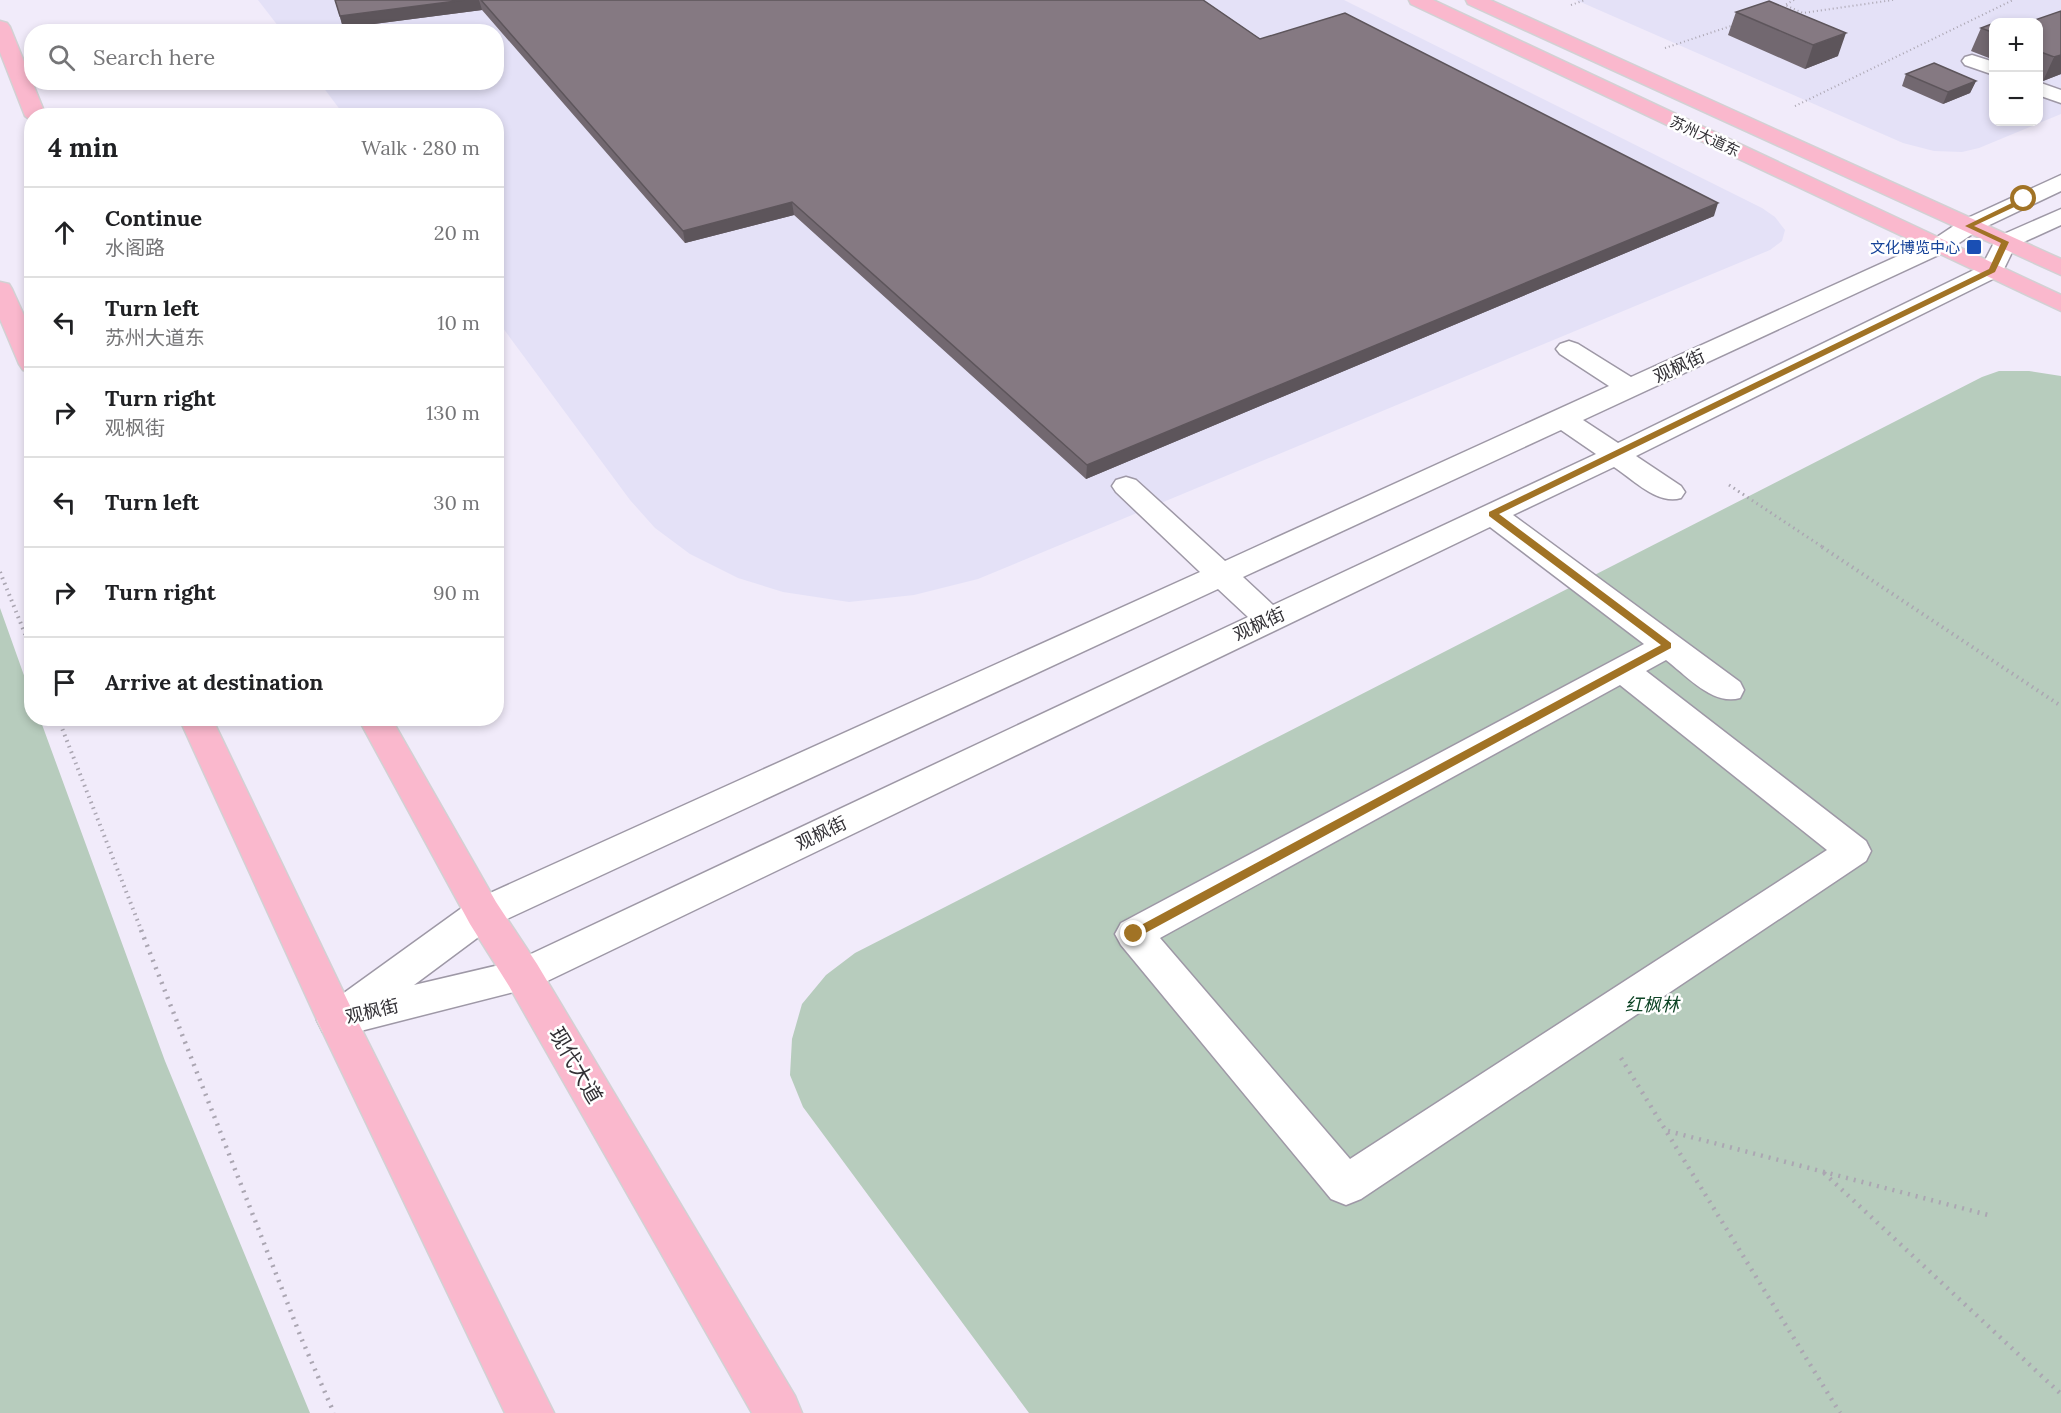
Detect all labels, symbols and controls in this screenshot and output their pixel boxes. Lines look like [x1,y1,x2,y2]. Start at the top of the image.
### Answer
map controls [1989,18,2043,126]
button: + [1989,18,2043,72]
search box [24,24,504,90]
icon: search [45,41,78,74]
text: Search here [93,43,215,71]
button: − [1989,72,2043,126]
street label: 苏州大道东 [1667,112,1743,160]
text: 4 min [48,131,118,164]
text: Walk · 280 m [361,135,480,160]
route start [2010,185,2036,211]
text: Continue [105,204,202,232]
icon: ahead [48,216,81,249]
text: 20 m [434,220,480,245]
text: 水阁路 [105,235,165,260]
place label: 文化博览中心 [1870,238,1960,257]
marker: 文化博览中心 [1965,238,1983,256]
text: Turn left [105,294,199,322]
icon: left [48,306,81,339]
text: 10 m [437,310,480,335]
text: 苏州大道东 [105,325,205,350]
street label: 观枫街 [1650,344,1708,388]
text: Turn right [105,384,216,412]
icon: right [48,396,81,429]
text: 130 m [426,400,480,425]
text: 观枫街 [105,415,165,440]
icon: left [48,486,81,519]
text: Turn left [105,488,199,516]
text: 30 m [433,490,480,515]
icon: right [48,576,81,609]
text: Turn right [105,578,216,606]
text: 90 m [433,580,480,605]
street label: 观枫街 [1230,602,1288,646]
icon: arrive [48,666,81,699]
text: Arrive at destination [105,668,323,696]
street label: 观枫街 [792,811,850,855]
route end [1120,920,1146,946]
park label: 红枫林 [1625,993,1681,1016]
street label: 观枫街 [343,994,401,1028]
street label: 现代大道 [543,1022,609,1108]

